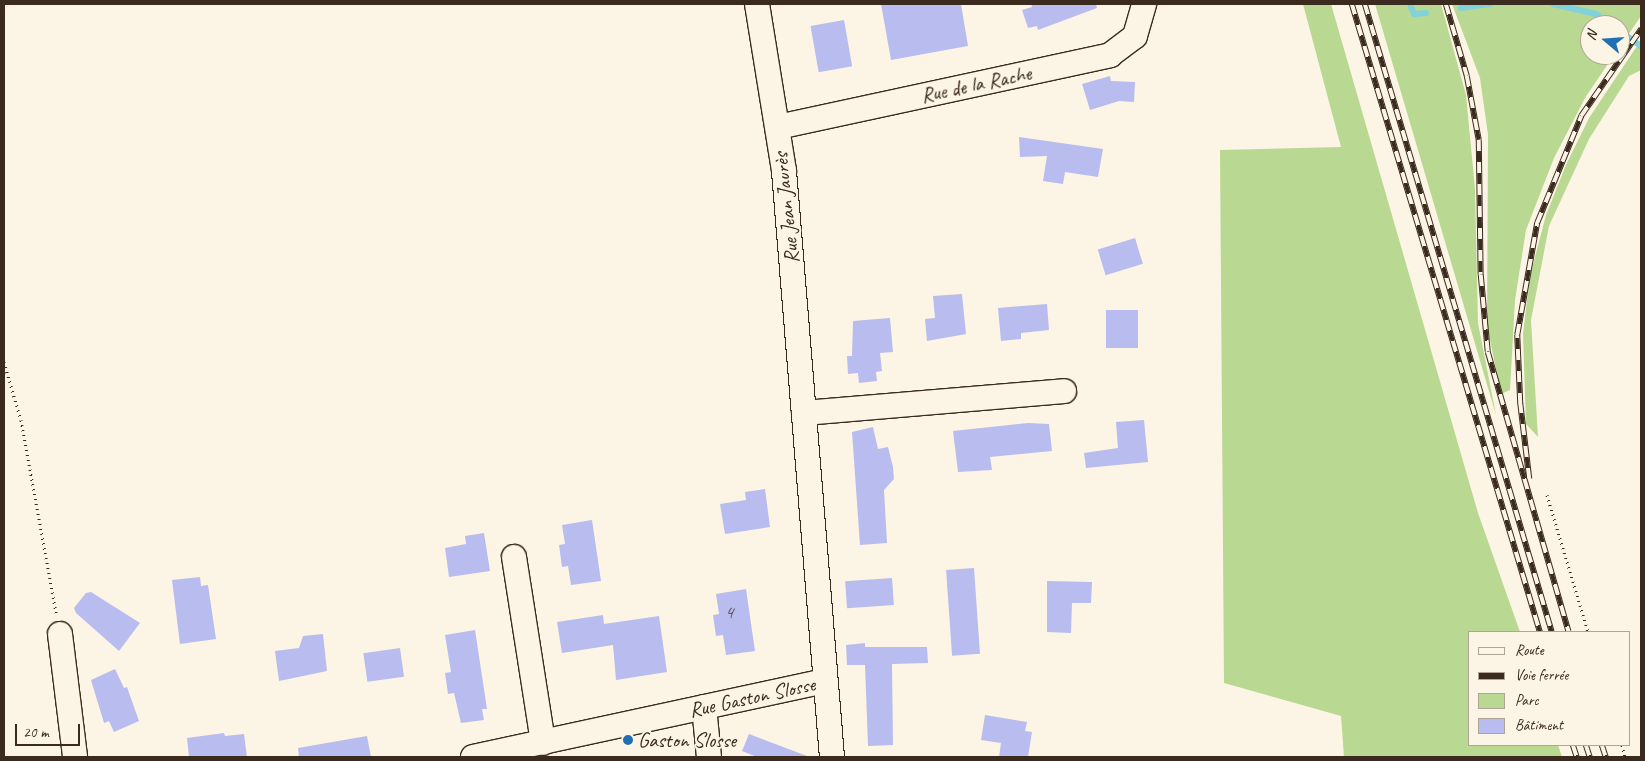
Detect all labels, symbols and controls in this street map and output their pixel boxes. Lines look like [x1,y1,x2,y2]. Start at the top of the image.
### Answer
north arrow [1580,15,1630,65]
text: N [1582,29,1601,42]
street label: Rue de la Rache [918,60,1034,108]
street label: Rue Jean Jaurès [768,151,804,265]
house number: 4 [725,602,733,624]
legend [1468,631,1630,746]
text: Route [1515,641,1544,660]
text: Voie ferrée [1515,666,1568,685]
street label: Rue Gaston Slosse [687,671,817,723]
text: Parc [1515,691,1539,710]
scale bar [18,714,82,746]
text: Bâtiment [1515,716,1563,735]
text: 20 m [23,723,49,742]
place label: Gaston Slosse [638,727,736,753]
marker: Gaston Slosse [622,734,634,746]

